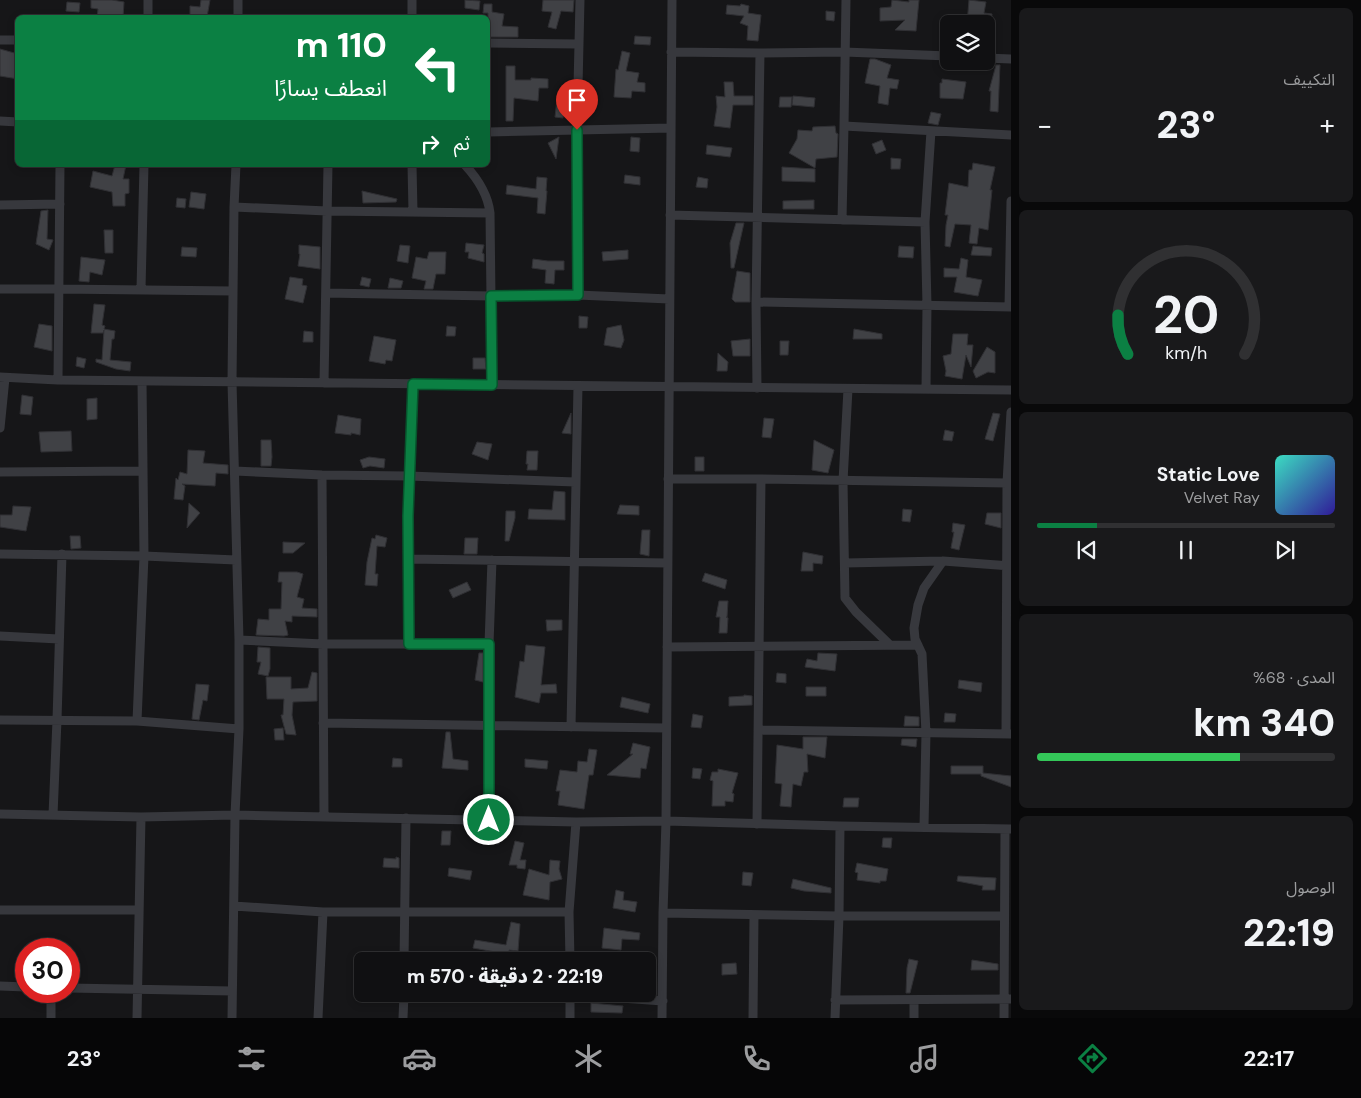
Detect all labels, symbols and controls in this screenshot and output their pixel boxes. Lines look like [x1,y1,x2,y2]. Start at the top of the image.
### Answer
map controls [940,15,995,70]
button: layers [940,15,995,70]
text: 110 m [296,22,387,68]
icon: left [405,35,470,100]
text: التكييف [1283,69,1335,90]
text: انعطف يسارًا [274,74,387,103]
pin [556,79,598,130]
icon: arrive [563,86,591,114]
text: 23° [1157,100,1215,150]
text: − [1037,107,1052,144]
text: + [1320,107,1335,144]
icon: right [416,130,444,158]
text: ثم [454,131,470,156]
text: 20 [1153,281,1219,349]
text: km/h [1165,341,1207,365]
text: Static Love [1157,462,1260,487]
text: Velvet Ray [1184,487,1260,508]
icon: previous [1073,536,1101,564]
icon: pause [1172,536,1200,564]
icon: next [1271,536,1299,564]
text: المدى · 68% [1253,667,1335,688]
text: 340 km [1193,698,1335,748]
position arrow [462,793,514,845]
text: الوصول [1286,877,1335,898]
text: 22:19 [1243,908,1335,958]
speed limit sign: 30 [15,938,80,1003]
text: 22:19 · 2 دقيقة · 570 m [407,964,603,989]
icon: filters [234,1041,269,1076]
icon: car [402,1041,437,1076]
icon: climate [571,1041,606,1076]
icon: phone [739,1041,774,1076]
icon: music [907,1041,942,1076]
icon: directions [1075,1041,1110,1076]
text: 23° [67,1044,101,1073]
text: 22:17 [1244,1044,1294,1073]

